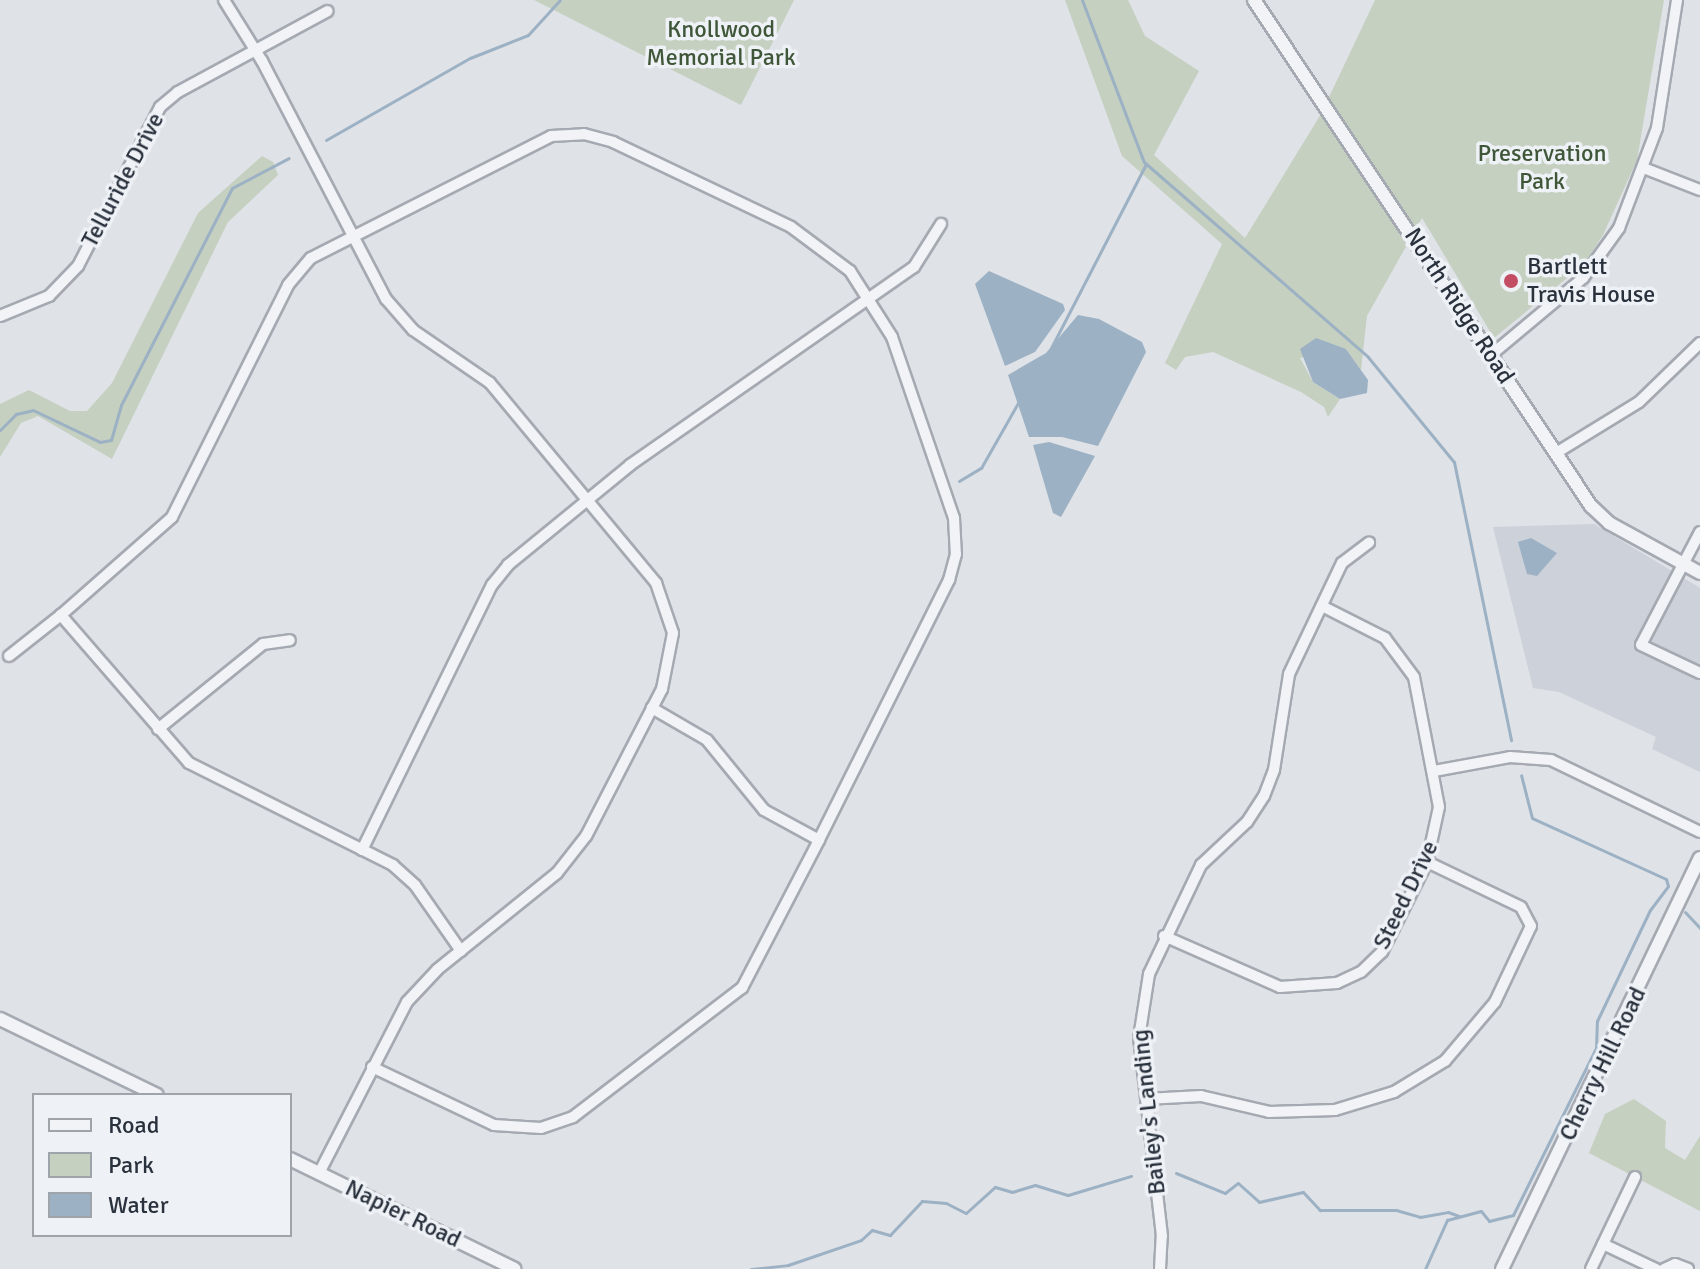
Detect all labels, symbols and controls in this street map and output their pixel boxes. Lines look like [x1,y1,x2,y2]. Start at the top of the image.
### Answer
park label: Knollwood Memorial Park [646,16,796,72]
street label: Telluride Drive [76,108,170,252]
park label: Preservation Park [1477,140,1607,196]
street label: North Ridge Road [1398,223,1520,389]
place label: Bartlett Travis House [1527,253,1655,309]
marker: Bartlett Travis House [1502,272,1520,290]
street label: Steed Drive [1367,836,1445,954]
street label: Cherry Hill Road [1553,982,1653,1146]
street label: Bailey's Landing [1126,1028,1172,1196]
legend [32,1093,292,1237]
text: Road [108,1110,159,1140]
text: Park [108,1150,154,1180]
street label: Napier Road [340,1174,466,1254]
text: Water [108,1190,168,1220]

